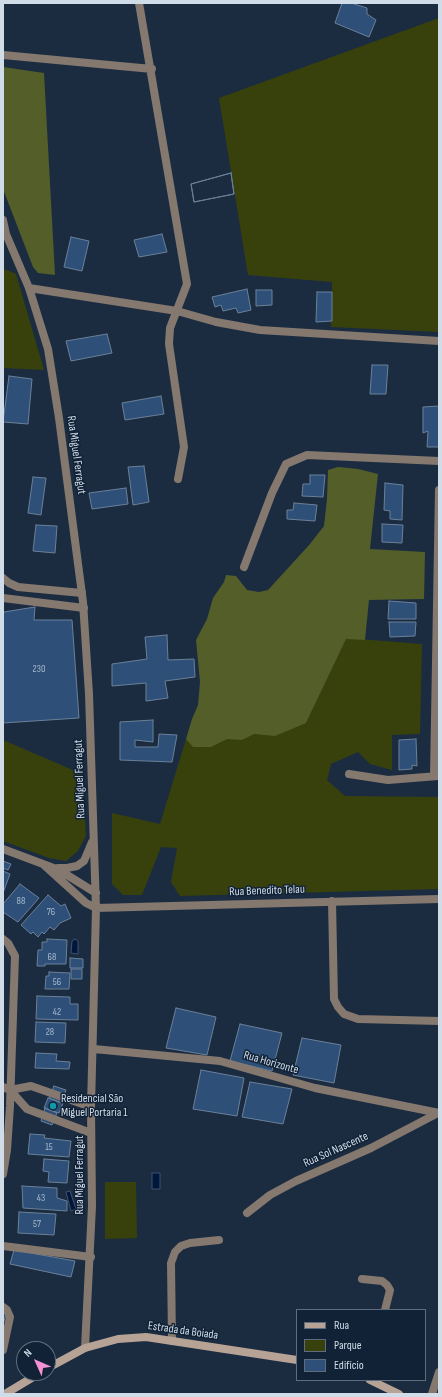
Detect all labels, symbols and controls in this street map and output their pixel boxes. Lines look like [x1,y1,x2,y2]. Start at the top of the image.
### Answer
street label: Rua Miguel Ferragut [63,415,89,495]
house number: 230 [33,663,45,675]
street label: Rua Miguel Ferragut [71,739,89,819]
street label: Rua Benedito Telau [229,882,305,900]
house number: 88 [17,895,25,907]
house number: 76 [47,906,55,918]
house number: 68 [48,951,56,963]
house number: 56 [53,976,61,988]
house number: 42 [53,1006,61,1018]
house number: 28 [46,1026,54,1038]
street label: Rua Horizonte [242,1048,300,1078]
place label: Residencial São Miguel Portaria 1 [61,1092,127,1120]
marker: Residencial São Miguel Portaria 1 [48,1101,58,1111]
street label: Rua Sol Nascente [301,1129,371,1171]
street label: Rua Miguel Ferragut [73,1135,87,1215]
house number: 15 [45,1141,53,1153]
house number: 43 [37,1192,45,1204]
house number: 57 [33,1218,41,1230]
legend [296,1309,426,1381]
text: Rua [334,1318,349,1333]
street label: Estrada da Boiada [147,1319,219,1343]
text: Parque [334,1338,362,1353]
north arrow [16,1341,56,1381]
text: N [21,1346,35,1360]
text: Edifício [334,1358,364,1373]

